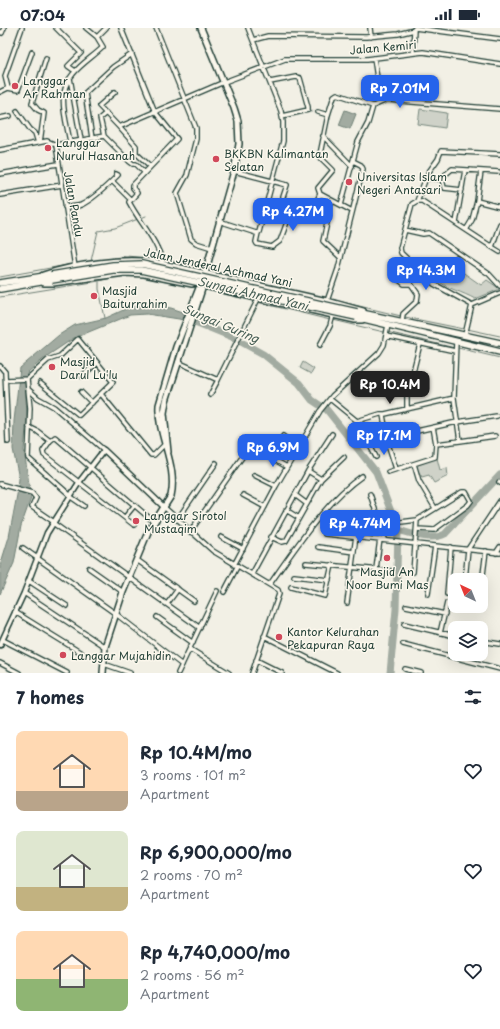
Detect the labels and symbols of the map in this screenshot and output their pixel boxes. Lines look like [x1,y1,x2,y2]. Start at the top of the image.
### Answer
street label: Jalan Kemiri [349,36,417,58]
place label: Langgar Ar Rahman [23,72,86,102]
pin: Rp 7.01M [359,75,441,109]
marker: Langgar Ar Rahman [10,81,20,91]
place label: Langgar Nurul Hasanah [56,134,135,164]
marker: Langgar Nurul Hasanah [43,143,53,153]
place label: BKKBN Kalimantan Selatan [224,145,329,175]
marker: BKKBN Kalimantan Selatan [211,154,221,164]
place label: Universitas Islam Negeri Antasari [357,168,447,198]
street label: Jalan Pandu [60,170,88,238]
marker: Universitas Islam Negeri Antasari [344,177,354,187]
pin: Rp 4.27M [252,198,334,232]
street label: Jalan Jenderal Achmad Yani [142,243,294,291]
pin: Rp 14.3M [385,257,467,291]
water label: Sungai Ahmad Yani [196,272,313,315]
place label: Masjid Baiturrahim [102,282,168,312]
marker: Masjid Baiturrahim [89,291,99,301]
water label: Sungai Guring [180,299,263,348]
place label: Masjid Darul Lu'lu [60,353,118,383]
marker: Masjid Darul Lu'lu [47,362,57,372]
pin: Rp 10.4M [349,371,431,405]
pin: Rp 17.1M [343,422,425,456]
pin: Rp 6.9M [236,434,310,468]
place label: Langgar Sirotol Mustaqim [144,507,227,537]
pin: Rp 4.74M [319,510,401,544]
marker: Langgar Sirotol Mustaqim [131,516,141,526]
marker: Masjid An Noor Bumi Mas [382,553,392,563]
place label: Masjid An Noor Bumi Mas [346,563,428,593]
north arrow [448,573,488,613]
place label: Kantor Kelurahan Pekapuran Raya [287,623,379,653]
marker: Kantor Kelurahan Pekapuran Raya [274,632,284,642]
place label: Langgar Mujahidin [71,647,171,664]
marker: Langgar Mujahidin [58,650,68,660]

